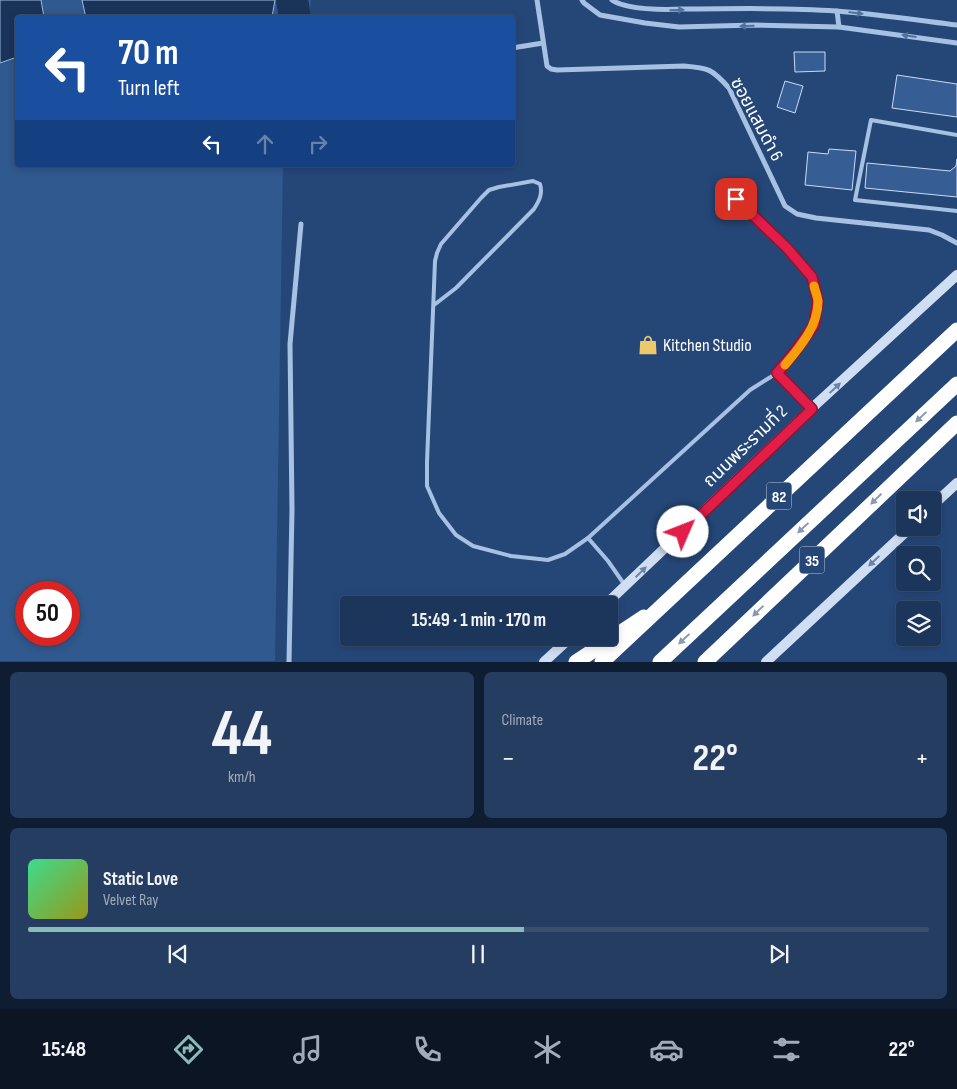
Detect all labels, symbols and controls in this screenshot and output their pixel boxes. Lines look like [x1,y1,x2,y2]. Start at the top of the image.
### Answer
one-way arrow [669,5,685,13]
one-way arrow [849,9,865,17]
one-way arrow [739,22,755,30]
text: 70 m [118,32,178,75]
one-way arrow [900,32,916,40]
icon: left [35,35,100,100]
street label: ซอยแสมดำ 6 [726,74,787,165]
text: Turn left [118,75,180,102]
icon: left [198,130,226,158]
icon: ahead [251,130,279,158]
icon: right [304,130,332,158]
pin [715,178,757,220]
icon: arrive [722,185,750,213]
shop icon: Kitchen Studio [637,334,659,356]
place label: Kitchen Studio [663,335,752,356]
one-way arrow [828,382,841,393]
street label: ถนนพระรามที่ 2 [697,399,792,492]
one-way arrow [916,411,928,423]
road number: 82 [766,482,792,510]
map controls [896,491,941,646]
button: sound [896,491,941,536]
one-way arrow [870,493,882,505]
position arrow [656,505,708,557]
one-way arrow [797,522,809,534]
road number: 35 [800,546,824,574]
button: search [896,546,941,591]
one-way arrow [869,555,881,567]
one-way arrow [634,566,646,578]
speed limit sign: 50 [15,581,80,646]
button: layers [896,601,941,646]
one-way arrow [753,605,765,617]
text: 15:49 · 1 min · 170 m [412,609,546,632]
one-way arrow [678,633,690,645]
text: 44 [211,696,272,774]
text: Climate [502,711,543,730]
text: 22° [693,736,738,781]
text: − [502,742,515,775]
text: + [915,742,929,775]
text: km/h [228,768,256,787]
text: Static Love [103,868,178,891]
text: Velvet Ray [103,891,158,910]
icon: previous [164,940,192,968]
icon: pause [464,940,492,968]
icon: next [765,940,793,968]
icon: directions [171,1032,206,1067]
icon: music [290,1032,325,1067]
icon: phone [410,1032,445,1067]
icon: climate [530,1032,565,1067]
icon: car [649,1032,684,1067]
icon: filters [769,1032,804,1067]
text: 15:48 [42,1036,86,1063]
text: 22° [888,1036,915,1063]

